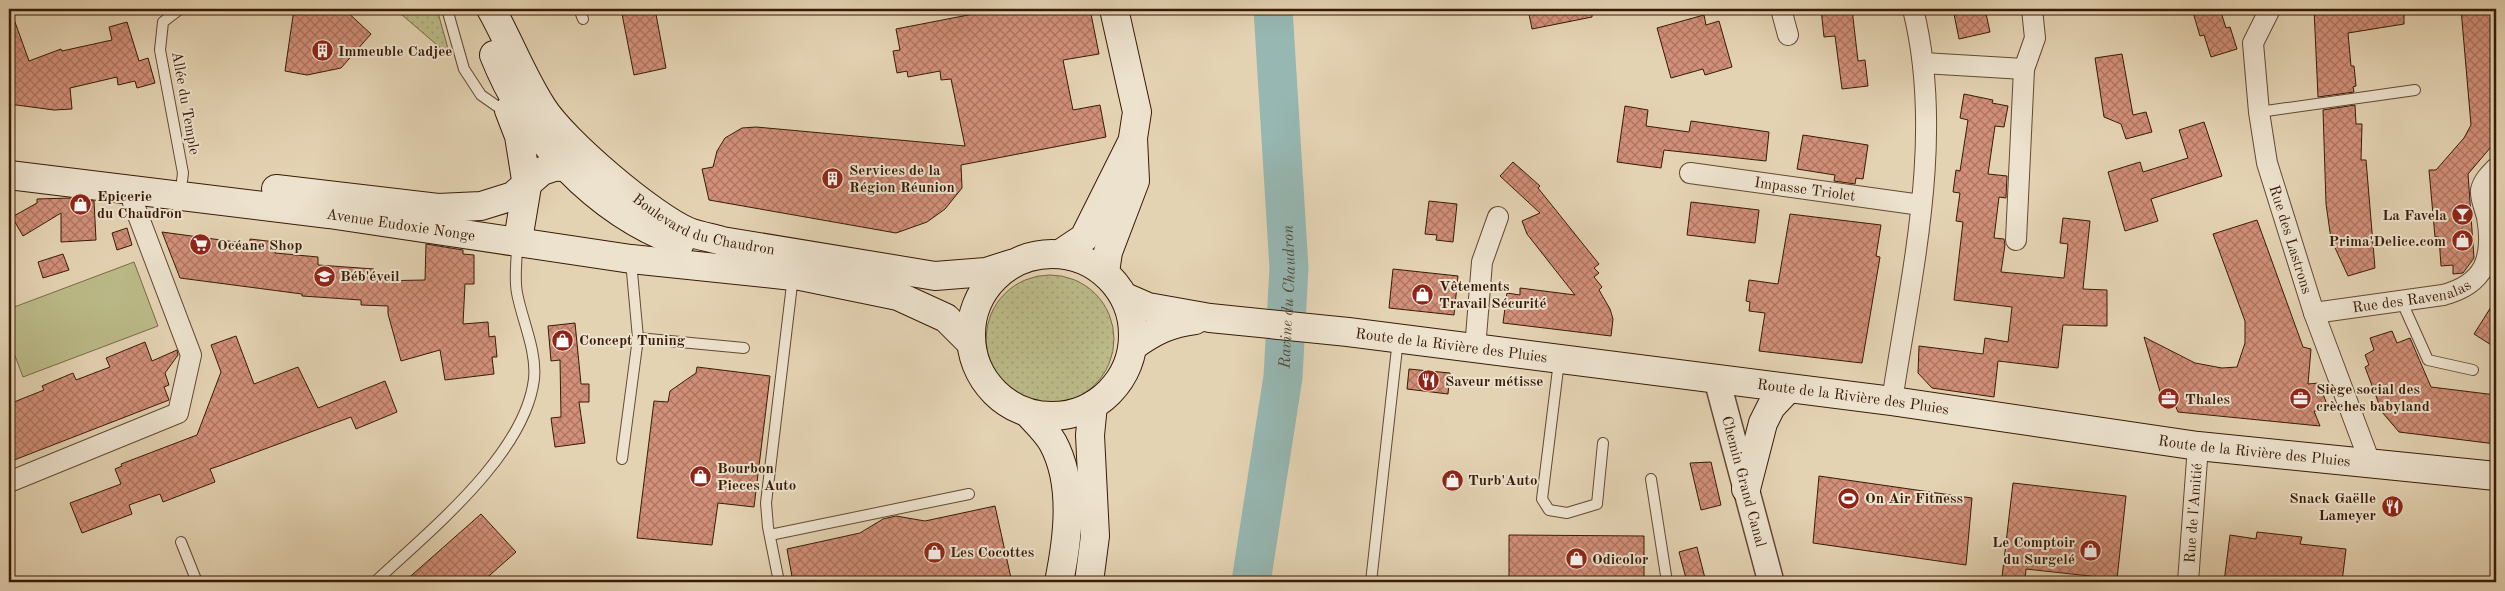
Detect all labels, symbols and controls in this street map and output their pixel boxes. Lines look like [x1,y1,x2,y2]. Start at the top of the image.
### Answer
building icon: Immeuble Cadjee [310,39,334,63]
place label: Immeuble Cadjee [338,45,452,60]
street label: Allée du Temple [168,50,201,156]
place label: Services de la Région Réunion [849,164,955,196]
building icon: Services de la Région Réunion [821,167,845,191]
street label: Impasse Triolet [1753,176,1856,205]
street label: Rue des Lastrons [2265,184,2314,296]
place label: Epicerie du Chaudron [97,190,182,222]
street label: Boulevard du Chaudron [629,192,776,259]
shop icon: Epicerie du Chaudron [69,193,93,217]
bar icon: La Favela [2451,203,2475,227]
street label: Avenue Eudoxie Nonge [325,208,476,245]
place label: La Favela [2382,209,2447,224]
water label: Ravine du Chaudron [1277,224,1299,370]
shop icon: Prima'Delice.com [2450,229,2474,253]
supermarket icon: Océane Shop [189,233,213,257]
place label: Prima'Delice.com [2328,235,2446,250]
place label: Océane Shop [217,239,302,254]
school or university icon: Béb'éveil [312,264,336,288]
place label: Béb'éveil [340,270,400,285]
street label: Rue des Ravenalas [2351,278,2475,317]
place label: Vêtements Travail Sécurité [1439,280,1547,312]
shop icon: Vêtements Travail Sécurité [1411,283,1435,307]
street label: Route de la Rivière des Pluies [1354,327,1548,366]
shop icon: Concept Tuning [551,328,575,352]
place label: Concept Tuning [579,334,686,349]
restaurant icon: Saveur métisse [1417,369,1441,393]
place label: Saveur métisse [1445,375,1543,390]
street label: Route de la Rivière des Pluies [1756,378,1950,418]
place label: Siège social des crèches babyland [2316,383,2430,415]
office icon: Siège social des crèches babyland [2288,386,2312,410]
office icon: Thales [2157,387,2181,411]
place label: Thales [2185,393,2230,408]
street label: Chemin Grand Canal [1718,415,1767,549]
street label: Route de la Rivière des Pluies [2157,434,2351,470]
place label: Bourbon Pieces Auto [717,462,796,494]
street label: Rue de l'Amitié [2183,463,2206,564]
shop icon: Bourbon Pieces Auto [689,465,713,489]
shop icon: Turb'Auto [1440,468,1464,492]
place label: Turb'Auto [1468,474,1538,489]
sports icon: On Air Fitness [1837,486,1861,510]
place label: On Air Fitness [1865,492,1963,507]
place label: Snack Gaëlle Lameyer [2289,492,2376,524]
restaurant icon: Snack Gaëlle Lameyer [2380,495,2404,519]
place label: Le Comptoir du Surgelé [1992,536,2075,568]
shop icon: Le Comptoir du Surgelé [2079,539,2103,563]
shop icon: Les Cocottes [922,540,946,564]
place label: Les Cocottes [950,546,1034,561]
shop icon: Odicolor [1564,547,1588,571]
place label: Odicolor [1592,553,1649,568]

